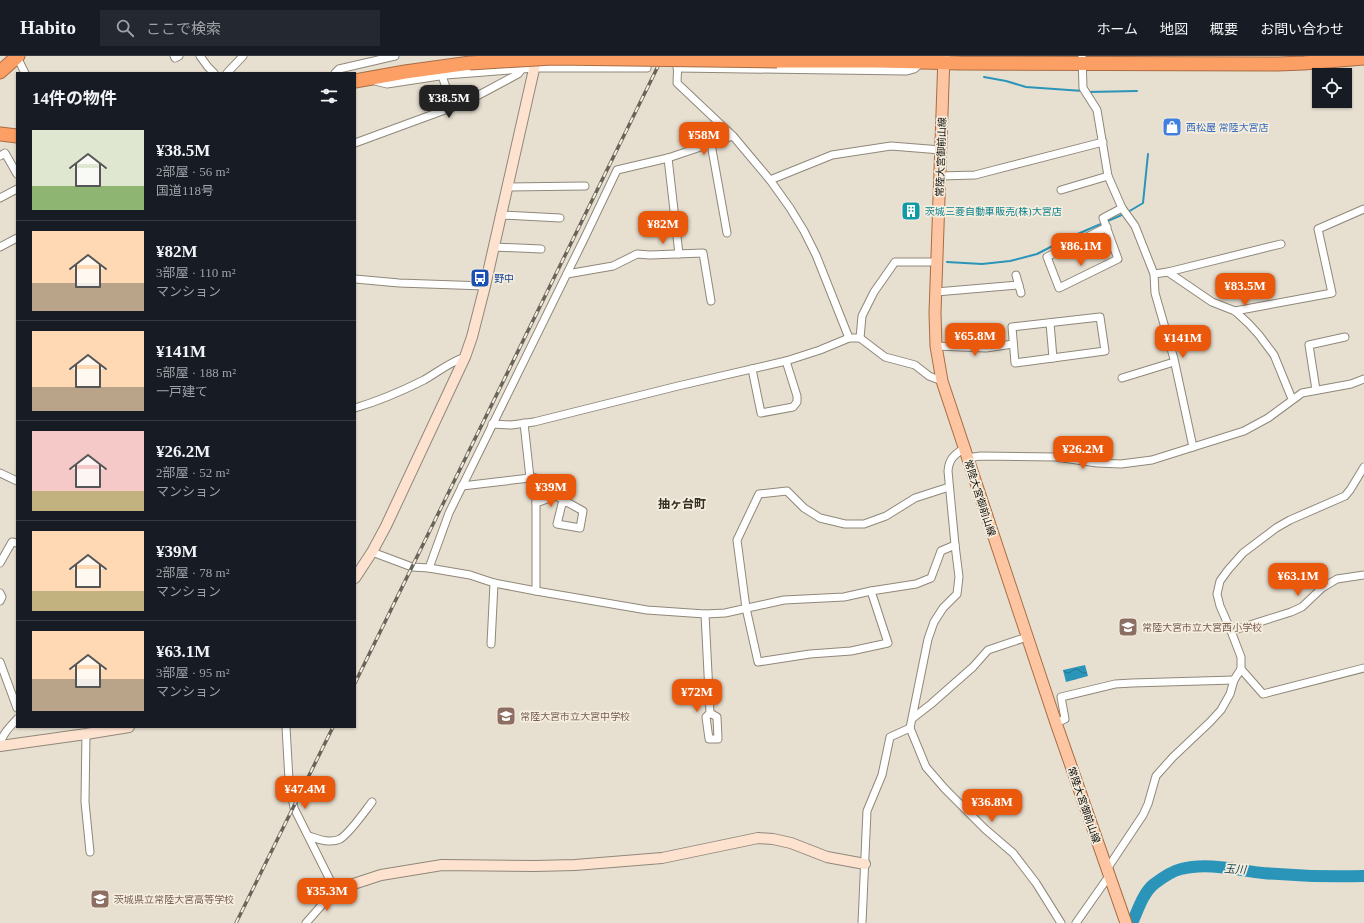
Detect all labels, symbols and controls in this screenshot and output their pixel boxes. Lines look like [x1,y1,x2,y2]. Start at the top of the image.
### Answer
search box [100,10,380,46]
text: Habito [20,17,76,38]
icon: search [114,17,136,39]
text: ここで検索 [146,21,221,37]
text: ホーム [1096,22,1138,37]
text: 地図 [1160,22,1188,37]
text: 概要 [1210,22,1238,37]
text: お問い合わせ [1260,22,1344,37]
map controls [1312,68,1352,108]
button: locate [1312,68,1352,108]
icon: filters [318,85,340,107]
pin: ¥38.5M [416,85,482,119]
text: 14件の物件 [32,89,117,108]
text: ¥38.5M [428,90,470,105]
shop icon: 西松屋 常陸大宮店 [1161,116,1183,138]
street label: 常陸大宮御前山線 [934,117,948,197]
pin: ¥58M [680,122,728,156]
place label: 西松屋 常陸大宮店 [1186,122,1269,133]
text: ¥58M [688,127,720,142]
text: ¥38.5M [156,141,210,160]
icon: home [64,146,112,194]
text: 2部屋 · 56 m² [156,164,230,179]
text: 国道118号 [156,183,214,198]
building icon: 茨城三菱自動車販売(株)大宮店 [900,200,922,222]
place label: 茨城三菱自動車販売(株)大宮店 [925,206,1062,218]
pin: ¥82M [639,211,687,245]
text: ¥82M [647,216,679,231]
pin: ¥86.1M [1048,233,1114,267]
text: ¥86.1M [1060,238,1102,253]
text: ¥82M [156,242,198,261]
icon: home [64,247,112,295]
text: 3部屋 · 110 m² [156,265,236,280]
bus stop icon: 野中 [469,267,491,289]
place label: 野中 [494,273,514,284]
pin: ¥83.5M [1212,273,1278,307]
text: ¥83.5M [1224,278,1266,293]
text: マンション [156,284,221,299]
pin: ¥65.8M [942,323,1008,357]
pin: ¥141M [1155,325,1211,359]
text: ¥65.8M [954,328,996,343]
text: ¥141M [1164,330,1202,345]
text: ¥141M [156,342,206,361]
icon: home [64,347,112,395]
text: 5部屋 · 188 m² [156,365,236,380]
text: 一戸建て [156,384,208,399]
pin: ¥26.2M [1050,436,1116,470]
text: ¥26.2M [1062,441,1104,456]
text: ¥26.2M [156,442,210,461]
icon: home [64,447,112,495]
street label: 常陸大宮御前山線 [962,458,998,538]
text: 2部屋 · 52 m² [156,465,230,480]
pin: ¥39M [527,474,575,508]
text: ¥39M [535,479,567,494]
text: マンション [156,484,221,499]
district label: 抽ヶ台町 [658,497,706,511]
text: ¥39M [156,542,198,561]
icon: home [64,547,112,595]
pin: ¥63.1M [1265,563,1331,597]
text: 2部屋 · 78 m² [156,565,230,580]
text: ¥63.1M [1277,568,1319,583]
text: マンション [156,584,221,599]
school or university icon: 常陸大宮市立大宮西小学校 [1117,616,1139,638]
place label: 常陸大宮市立大宮西小学校 [1142,622,1262,633]
text: ¥63.1M [156,642,210,661]
icon: home [64,647,112,695]
text: 3部屋 · 95 m² [156,665,230,680]
pin: ¥72M [673,679,721,713]
text: マンション [156,684,221,699]
text: ¥72M [681,684,713,699]
school or university icon: 常陸大宮市立大宮中学校 [495,705,517,727]
place label: 常陸大宮市立大宮中学校 [520,711,630,722]
street label: 常陸大宮御前山線 [1066,765,1102,845]
pin: ¥47.4M [272,776,338,810]
text: ¥47.4M [284,781,326,796]
pin: ¥36.8M [959,789,1025,823]
text: ¥36.8M [971,794,1013,809]
water label: 玉川 [1224,862,1247,876]
pin: ¥35.3M [294,878,360,912]
text: ¥35.3M [306,883,348,898]
school or university icon: 茨城県立常陸大宮高等学校 [89,888,111,910]
place label: 茨城県立常陸大宮高等学校 [114,894,234,905]

